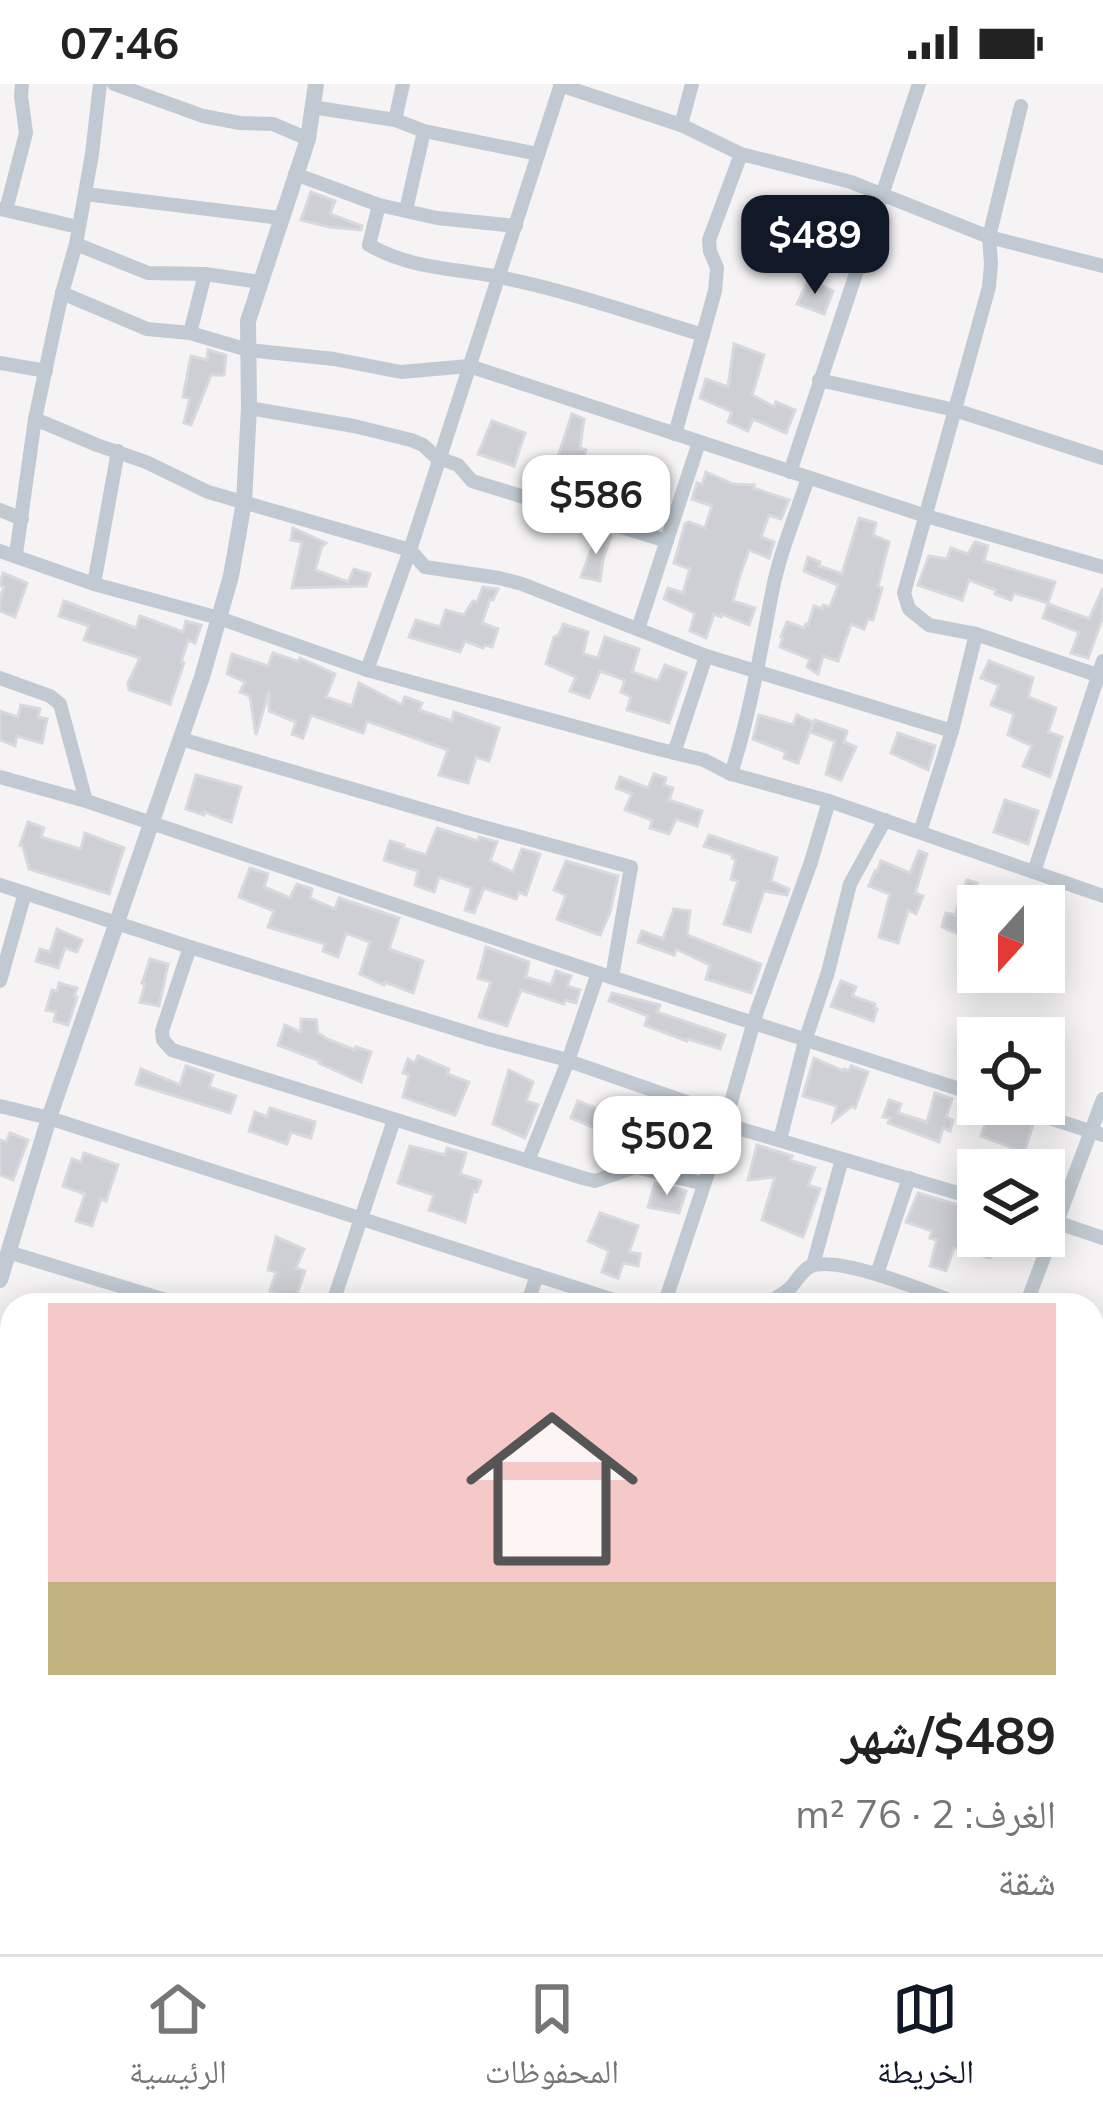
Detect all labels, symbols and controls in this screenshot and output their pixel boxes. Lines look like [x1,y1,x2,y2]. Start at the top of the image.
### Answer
text: 07:46 [60,14,179,70]
pin: $489 [744,195,886,297]
text: $489 [768,209,862,258]
pin: $586 [525,455,667,557]
text: $586 [549,469,643,518]
north arrow [957,885,1065,993]
map controls [957,885,1065,1257]
button: locate [957,1017,1065,1125]
pin: $502 [596,1096,738,1198]
text: $502 [620,1110,714,1159]
button: layers [957,1149,1065,1257]
icon: home [444,1381,660,1597]
text: $489/شهر [841,1703,1056,1767]
text: الغرف: 2 · 76 m² [796,1789,1056,1838]
text: شقة [998,1856,1056,1905]
tab: الرئيسية [129,1976,227,2104]
tab: المحفوظات [485,1976,619,2104]
tab: الخريطة [877,1976,974,2104]

